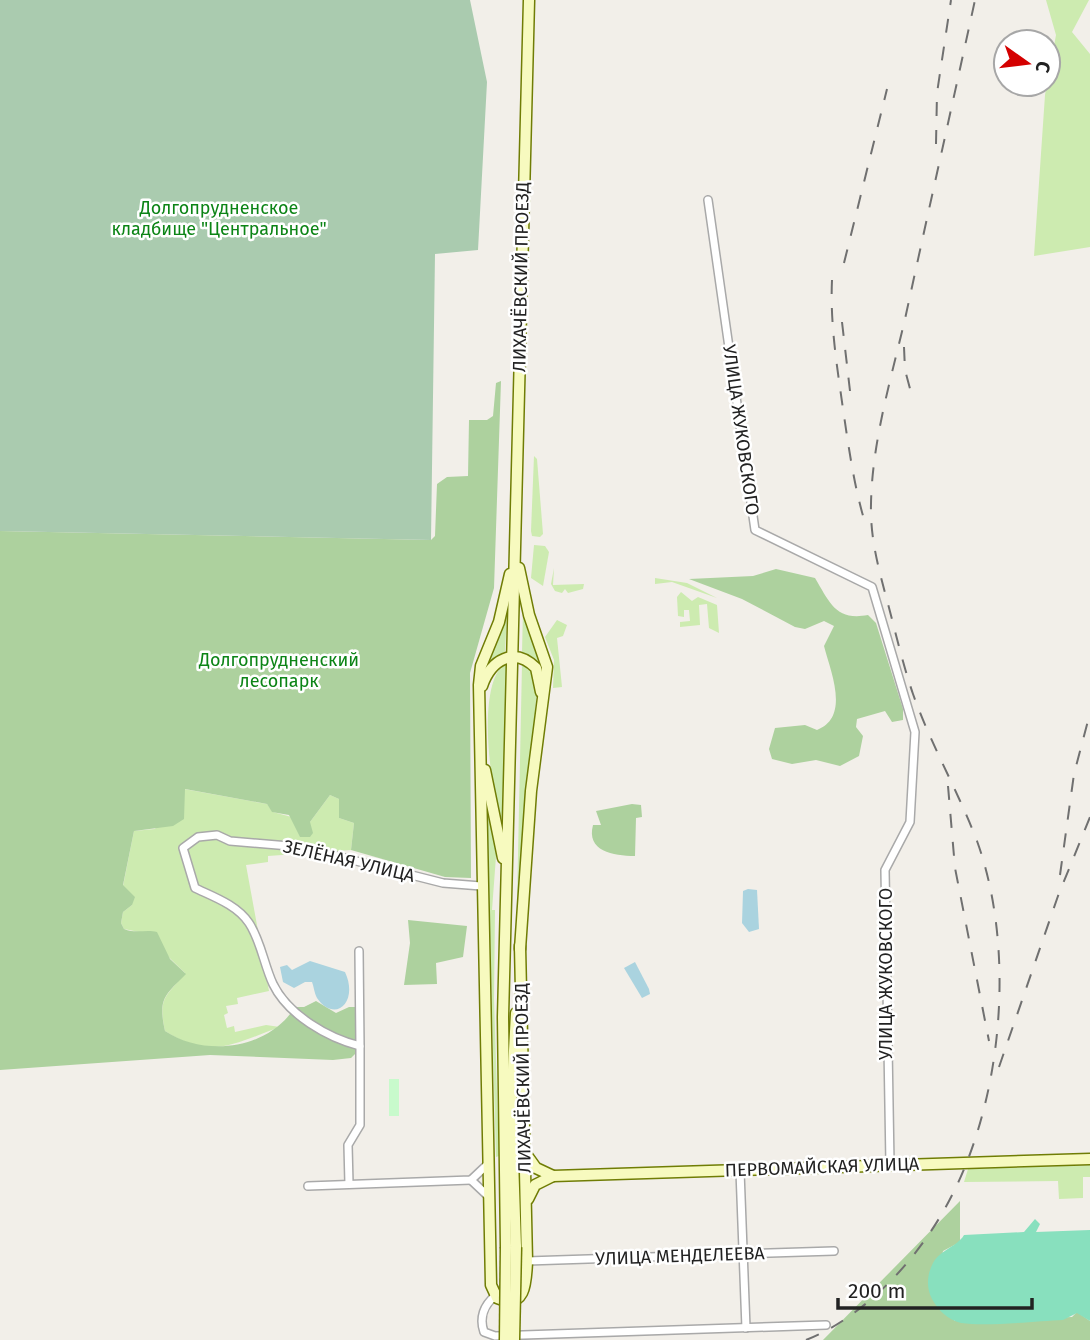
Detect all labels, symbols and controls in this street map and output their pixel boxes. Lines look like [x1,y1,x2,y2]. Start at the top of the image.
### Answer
north arrow [992,28,1062,98]
text: С [1031,59,1055,75]
street label: ЛИХАЧЁВСКИЙ ПРОЕЗД [508,182,534,372]
park label: Долгопрудненское кладбище "Центральное" [111,197,327,240]
street label: УЛИЦА ЖУКОВСКОГО [718,343,764,517]
park label: Долгопрудненский лесопарк [198,649,359,692]
street label: ЗЕЛЁНАЯ УЛИЦА [281,835,418,887]
street label: УЛИЦА ЖУКОВСКОГО [875,888,897,1060]
street label: ЛИХАЧЁВСКИЙ ПРОЕЗД [510,983,536,1173]
street label: ПЕРВОМАЙСКАЯ УЛИЦА [724,1153,920,1181]
street label: УЛИЦА МЕНДЕЛЕЕВА [595,1242,766,1270]
scale bar [838,1266,1032,1310]
text: 200 m [848,1278,905,1304]

